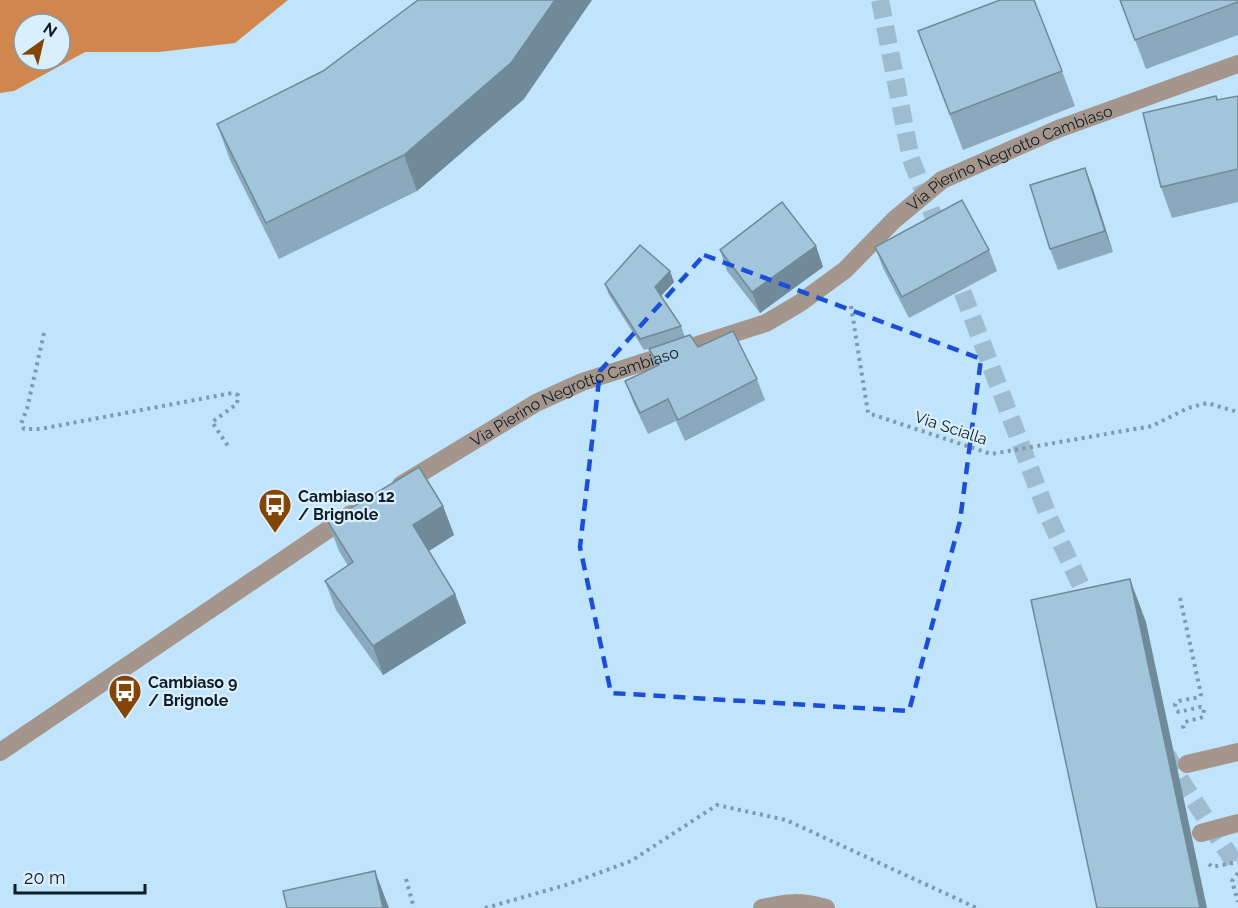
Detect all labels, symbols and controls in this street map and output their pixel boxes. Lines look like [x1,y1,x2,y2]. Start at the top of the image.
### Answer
north arrow [12,12,72,72]
text: N [40,19,60,41]
street label: Via Pierino Negrotto Cambiaso [903,101,1115,215]
street label: Via Pierino Negrotto Cambiaso [467,342,681,450]
street label: Via Scialla [912,407,990,449]
bus stop icon: Cambiaso 12 / Brignole [257,487,293,534]
place label: Cambiaso 12 / Brignole [298,487,395,524]
bus stop icon: Cambiaso 9 / Brignole [107,673,143,720]
place label: Cambiaso 9 / Brignole [148,673,237,710]
scale bar [15,857,146,895]
text: 20 m [24,867,66,888]

